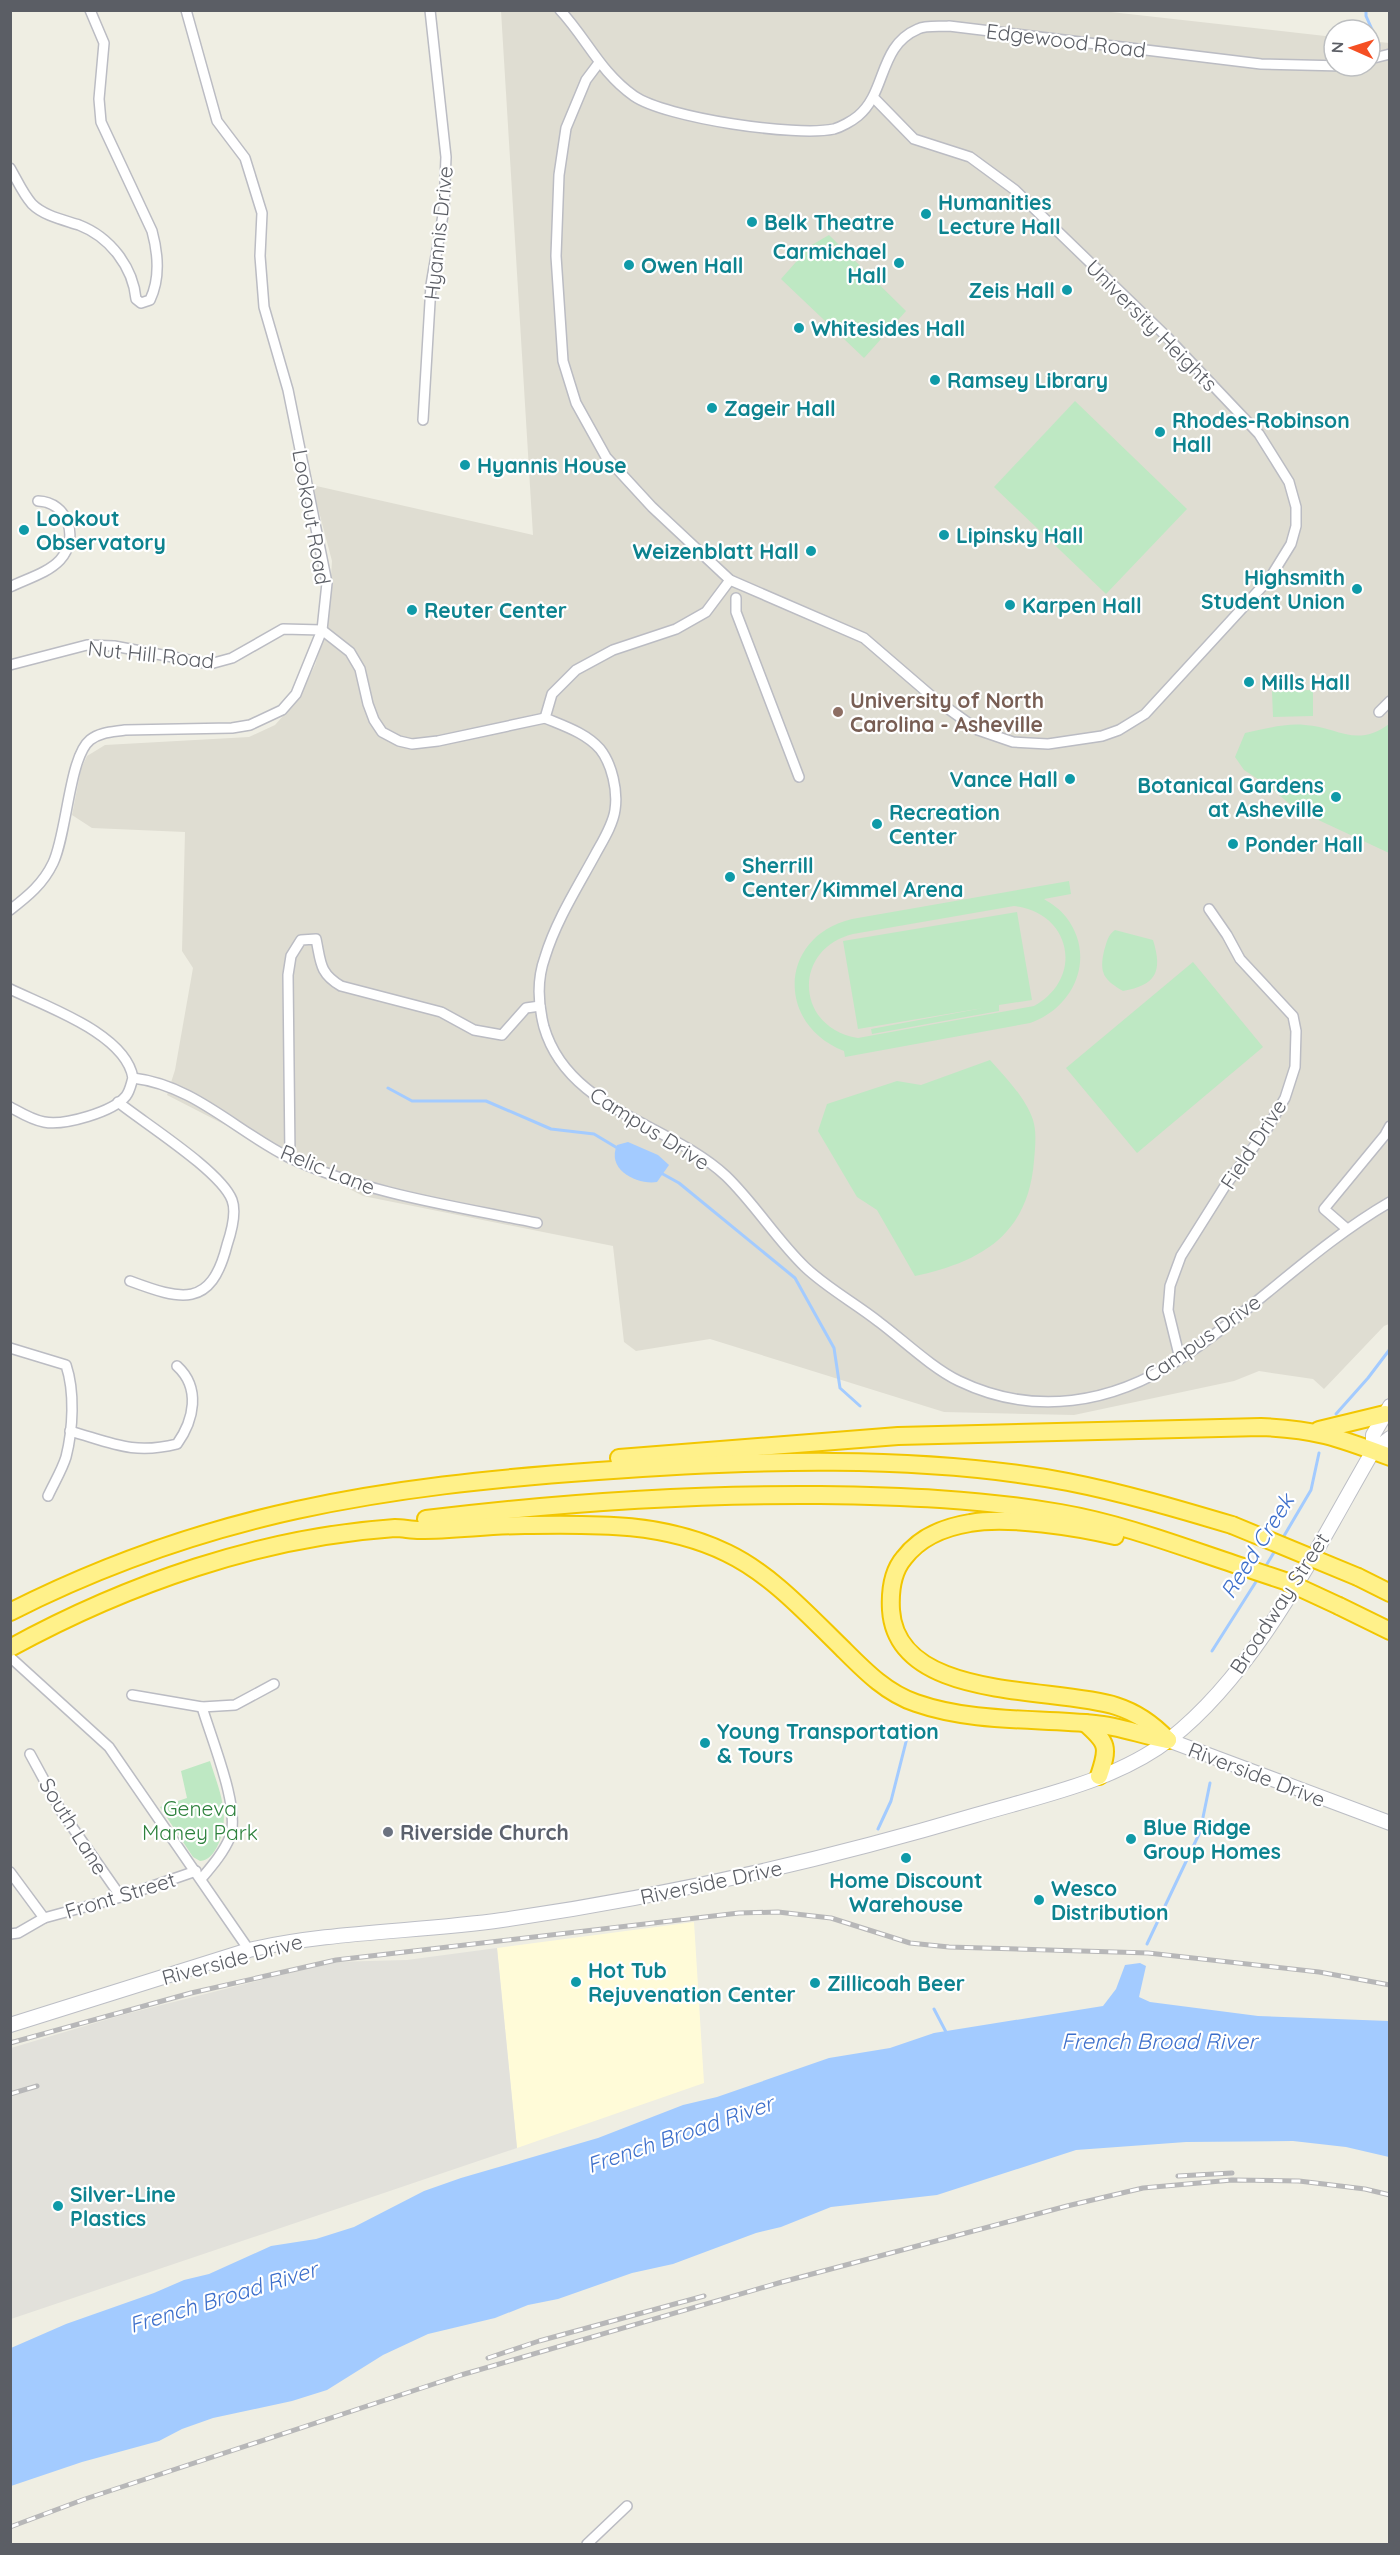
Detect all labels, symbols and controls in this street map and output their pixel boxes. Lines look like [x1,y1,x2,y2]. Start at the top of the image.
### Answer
street label: Edgewood Road [985,17,1147,63]
north arrow [1322,18,1382,78]
text: N [1327,41,1347,54]
street label: Hyannis Drive [418,165,458,301]
place label: Humanities Lecture Hall [938,189,1061,239]
marker: Humanities Lecture Hall [919,207,933,221]
place label: Belk Theatre [764,209,894,235]
marker: Belk Theatre [745,215,759,229]
place label: Carmichael Hall [773,238,887,288]
place label: Owen Hall [641,252,743,278]
street label: University Heights [1081,254,1223,396]
marker: Carmichael Hall [892,256,906,270]
marker: Owen Hall [622,258,636,272]
place label: Zeis Hall [969,277,1055,303]
marker: Zeis Hall [1060,283,1074,297]
place label: Whitesides Hall [811,315,965,341]
marker: Whitesides Hall [792,321,806,335]
place label: Ramsey Library [947,367,1108,393]
marker: Ramsey Library [928,373,942,387]
place label: Zageir Hall [724,395,836,421]
marker: Zageir Hall [705,401,719,415]
place label: Rhodes-Robinson Hall [1172,407,1350,457]
marker: Rhodes-Robinson Hall [1153,425,1167,439]
street label: Lookout Road [287,447,337,587]
place label: Hyannis House [477,452,627,478]
marker: Hyannis House [458,458,472,472]
place label: Lookout Observatory [36,505,166,555]
place label: Lipinsky Hall [956,522,1083,548]
marker: Lookout Observatory [17,523,31,537]
marker: Lipinsky Hall [937,528,951,542]
place label: Weizenblatt Hall [633,538,799,564]
marker: Weizenblatt Hall [804,544,818,558]
place label: Highsmith Student Union [1201,564,1345,614]
marker: Highsmith Student Union [1350,582,1364,596]
place label: Karpen Hall [1022,592,1142,618]
place label: Reuter Center [424,597,567,623]
marker: Karpen Hall [1003,598,1017,612]
marker: Reuter Center [405,603,419,617]
street label: Nut Hill Road [86,634,216,674]
place label: Mills Hall [1261,669,1350,695]
marker: Mills Hall [1242,675,1256,689]
place label: University of North Carolina - Asheville [850,687,1044,737]
marker: University of North Carolina - Asheville [831,705,845,719]
place label: Vance Hall [950,766,1058,792]
marker: Vance Hall [1063,772,1077,786]
place label: Botanical Gardens at Asheville [1137,772,1324,822]
marker: Botanical Gardens at Asheville [1329,790,1343,804]
place label: Recreation Center [889,799,1000,849]
marker: Recreation Center [870,817,884,831]
place label: Ponder Hall [1245,831,1363,857]
marker: Ponder Hall [1226,837,1240,851]
place label: Sherrill Center/Kimmel Arena [742,852,964,902]
marker: Sherrill Center/Kimmel Arena [723,870,737,884]
street label: Campus Drive [585,1081,715,1175]
street label: Field Drive [1214,1094,1292,1194]
street label: Relic Lane [277,1138,379,1200]
street label: Campus Drive [1139,1288,1265,1388]
water label: Reed Creek [1214,1487,1301,1603]
street label: Broadway Street [1224,1528,1334,1678]
place label: Young Transportation & Tours [717,1718,939,1768]
marker: Young Transportation & Tours [698,1736,712,1750]
street label: Riverside Drive [1185,1736,1329,1812]
street label: South Lane [34,1773,114,1879]
park label: Geneva Maney Park [142,1795,258,1845]
place label: Blue Ridge Group Homes [1143,1814,1281,1864]
place label: Riverside Church [400,1819,569,1845]
marker: Riverside Church [381,1825,395,1839]
marker: Blue Ridge Group Homes [1124,1832,1138,1846]
marker: Home Discount Warehouse [899,1851,913,1865]
street label: Riverside Drive [638,1854,784,1910]
street label: Front Street [62,1866,178,1924]
place label: Home Discount Warehouse [829,1867,983,1917]
place label: Wesco Distribution [1051,1875,1168,1925]
marker: Wesco Distribution [1032,1893,1046,1907]
street label: Riverside Drive [159,1928,305,1990]
place label: Hot Tub Rejuvenation Center [588,1957,796,2007]
place label: Zillicoah Beer [827,1970,965,1996]
marker: Hot Tub Rejuvenation Center [569,1975,583,1989]
marker: Zillicoah Beer [808,1976,822,1990]
water label: French Broad River [1061,2027,1259,2055]
water label: French Broad River [583,2088,779,2179]
place label: Silver-Line Plastics [70,2181,176,2231]
marker: Silver-Line Plastics [51,2199,65,2213]
water label: French Broad River [125,2254,323,2339]

